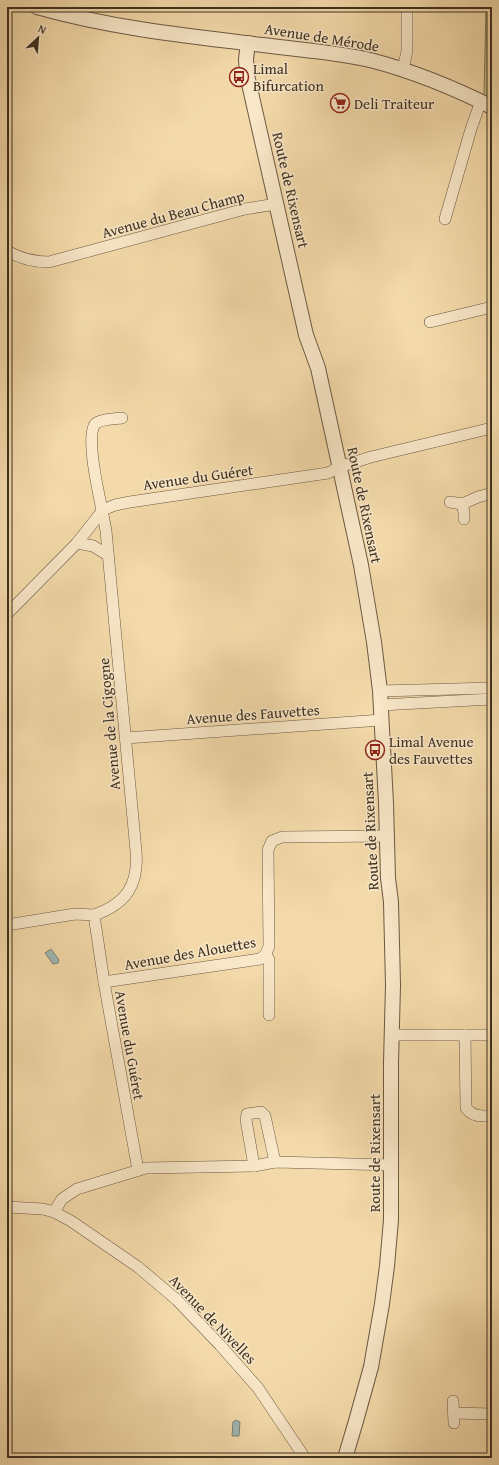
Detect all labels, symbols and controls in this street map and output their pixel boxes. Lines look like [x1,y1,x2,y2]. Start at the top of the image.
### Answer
north arrow [18,18,58,58]
street label: Avenue de Mérode [263,18,381,56]
text: N [36,20,50,38]
place label: Limal Bifurcation [253,58,324,96]
bus stop icon: Limal Bifurcation [228,66,250,88]
supermarket icon: Deli Traiteur [329,92,351,114]
place label: Deli Traiteur [354,93,434,114]
street label: Route de Rixensart [267,130,315,251]
street label: Avenue du Beau Champ [99,185,247,243]
street label: Route de Rixensart [342,445,388,566]
street label: Avenue du Guéret [142,459,255,495]
street label: Avenue de la Cigogne [93,657,125,791]
street label: Avenue des Fauvettes [186,699,320,729]
place label: Limal Avenue des Fauvettes [389,731,473,769]
bus stop icon: Limal Avenue des Fauvettes [364,739,386,761]
street label: Route de Rixensart [356,771,384,891]
street label: Avenue des Alouettes [122,931,258,975]
street label: Avenue du Guéret [110,988,150,1102]
street label: Route de Rixensart [364,1093,385,1212]
street label: Avenue de Nivelles [165,1270,261,1369]

